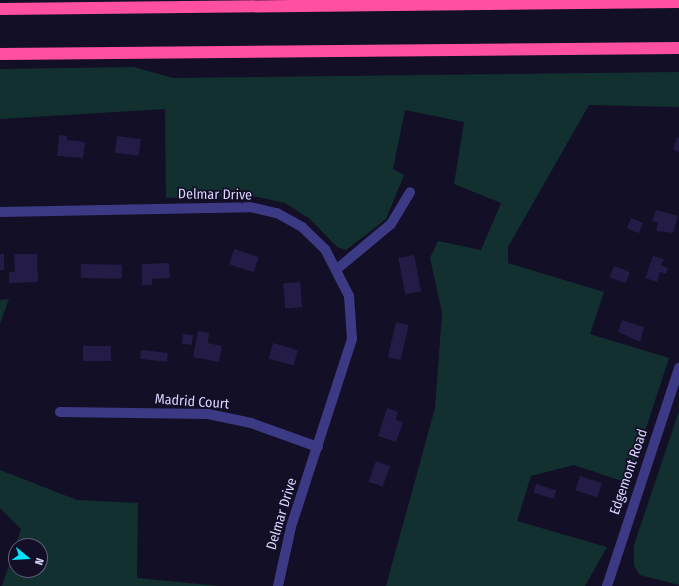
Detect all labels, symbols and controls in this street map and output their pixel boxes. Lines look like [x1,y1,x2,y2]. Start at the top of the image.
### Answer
street label: Delmar Drive [178,186,252,204]
street label: Madrid Court [154,391,230,413]
street label: Edgemont Road [606,427,652,517]
street label: Delmar Drive [263,476,301,552]
north arrow [8,538,48,578]
text: N [32,556,46,567]

